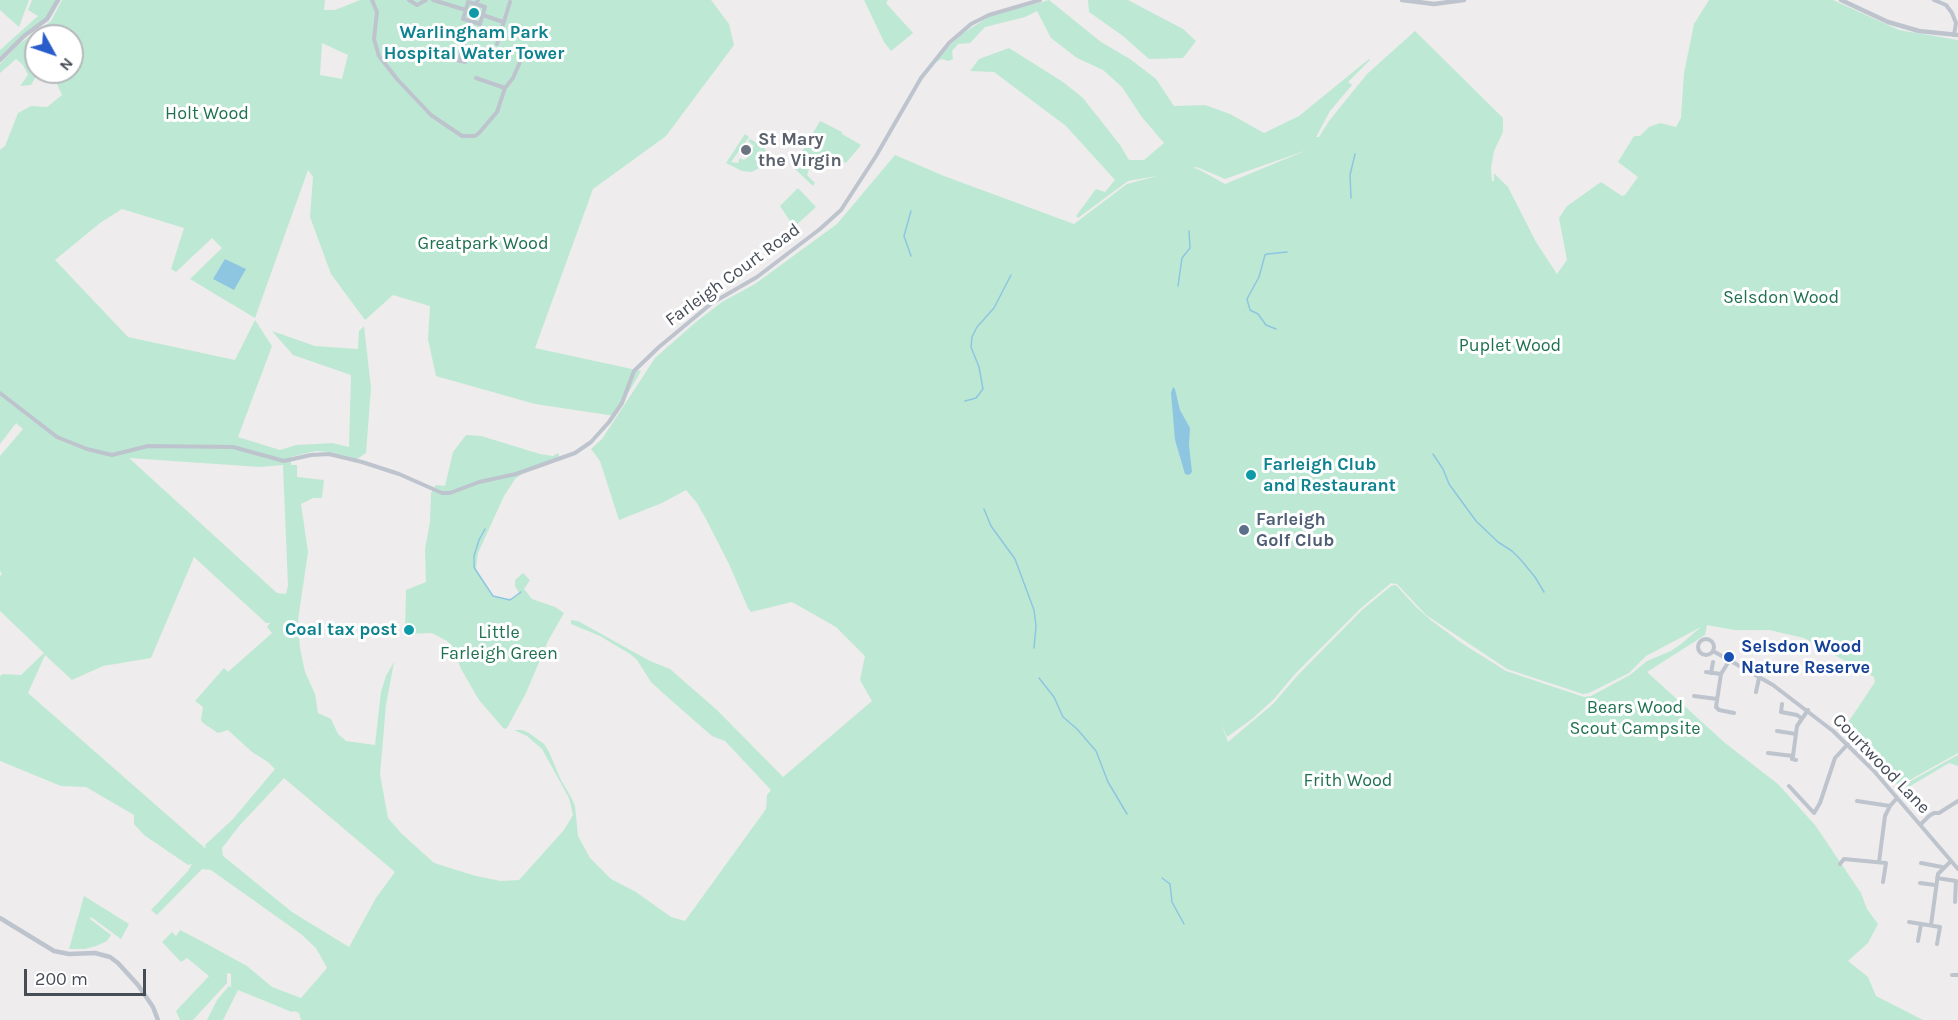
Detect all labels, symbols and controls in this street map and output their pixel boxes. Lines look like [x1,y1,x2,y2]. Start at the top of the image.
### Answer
marker: Warlingham Park Hospital Water Tower [467,6,481,20]
place label: Warlingham Park Hospital Water Tower [384,22,564,64]
north arrow [24,24,84,84]
text: N [56,54,78,75]
park label: Holt Wood [165,103,249,125]
place label: St Mary the Virgin [758,129,842,172]
marker: St Mary the Virgin [739,143,753,157]
street label: Farleigh Court Road [661,219,805,331]
park label: Greatpark Wood [417,233,549,255]
park label: Selsdon Wood [1723,287,1839,309]
park label: Puplet Wood [1459,335,1561,357]
place label: Farleigh Club and Restaurant [1263,454,1396,496]
marker: Farleigh Club and Restaurant [1244,468,1258,482]
place label: Farleigh Golf Club [1256,509,1334,552]
marker: Farleigh Golf Club [1237,523,1251,537]
place label: Coal tax post [285,619,397,641]
park label: Little Farleigh Green [440,622,558,664]
marker: Coal tax post [402,623,416,637]
place label: Selsdon Wood Nature Reserve [1741,636,1870,678]
marker: Selsdon Wood Nature Reserve [1722,650,1736,664]
park label: Bears Wood Scout Campsite [1569,697,1701,740]
street label: Courtwood Lane [1828,709,1934,819]
park label: Frith Wood [1303,770,1393,792]
scale bar [27,957,148,995]
text: 200 m [35,968,88,990]

